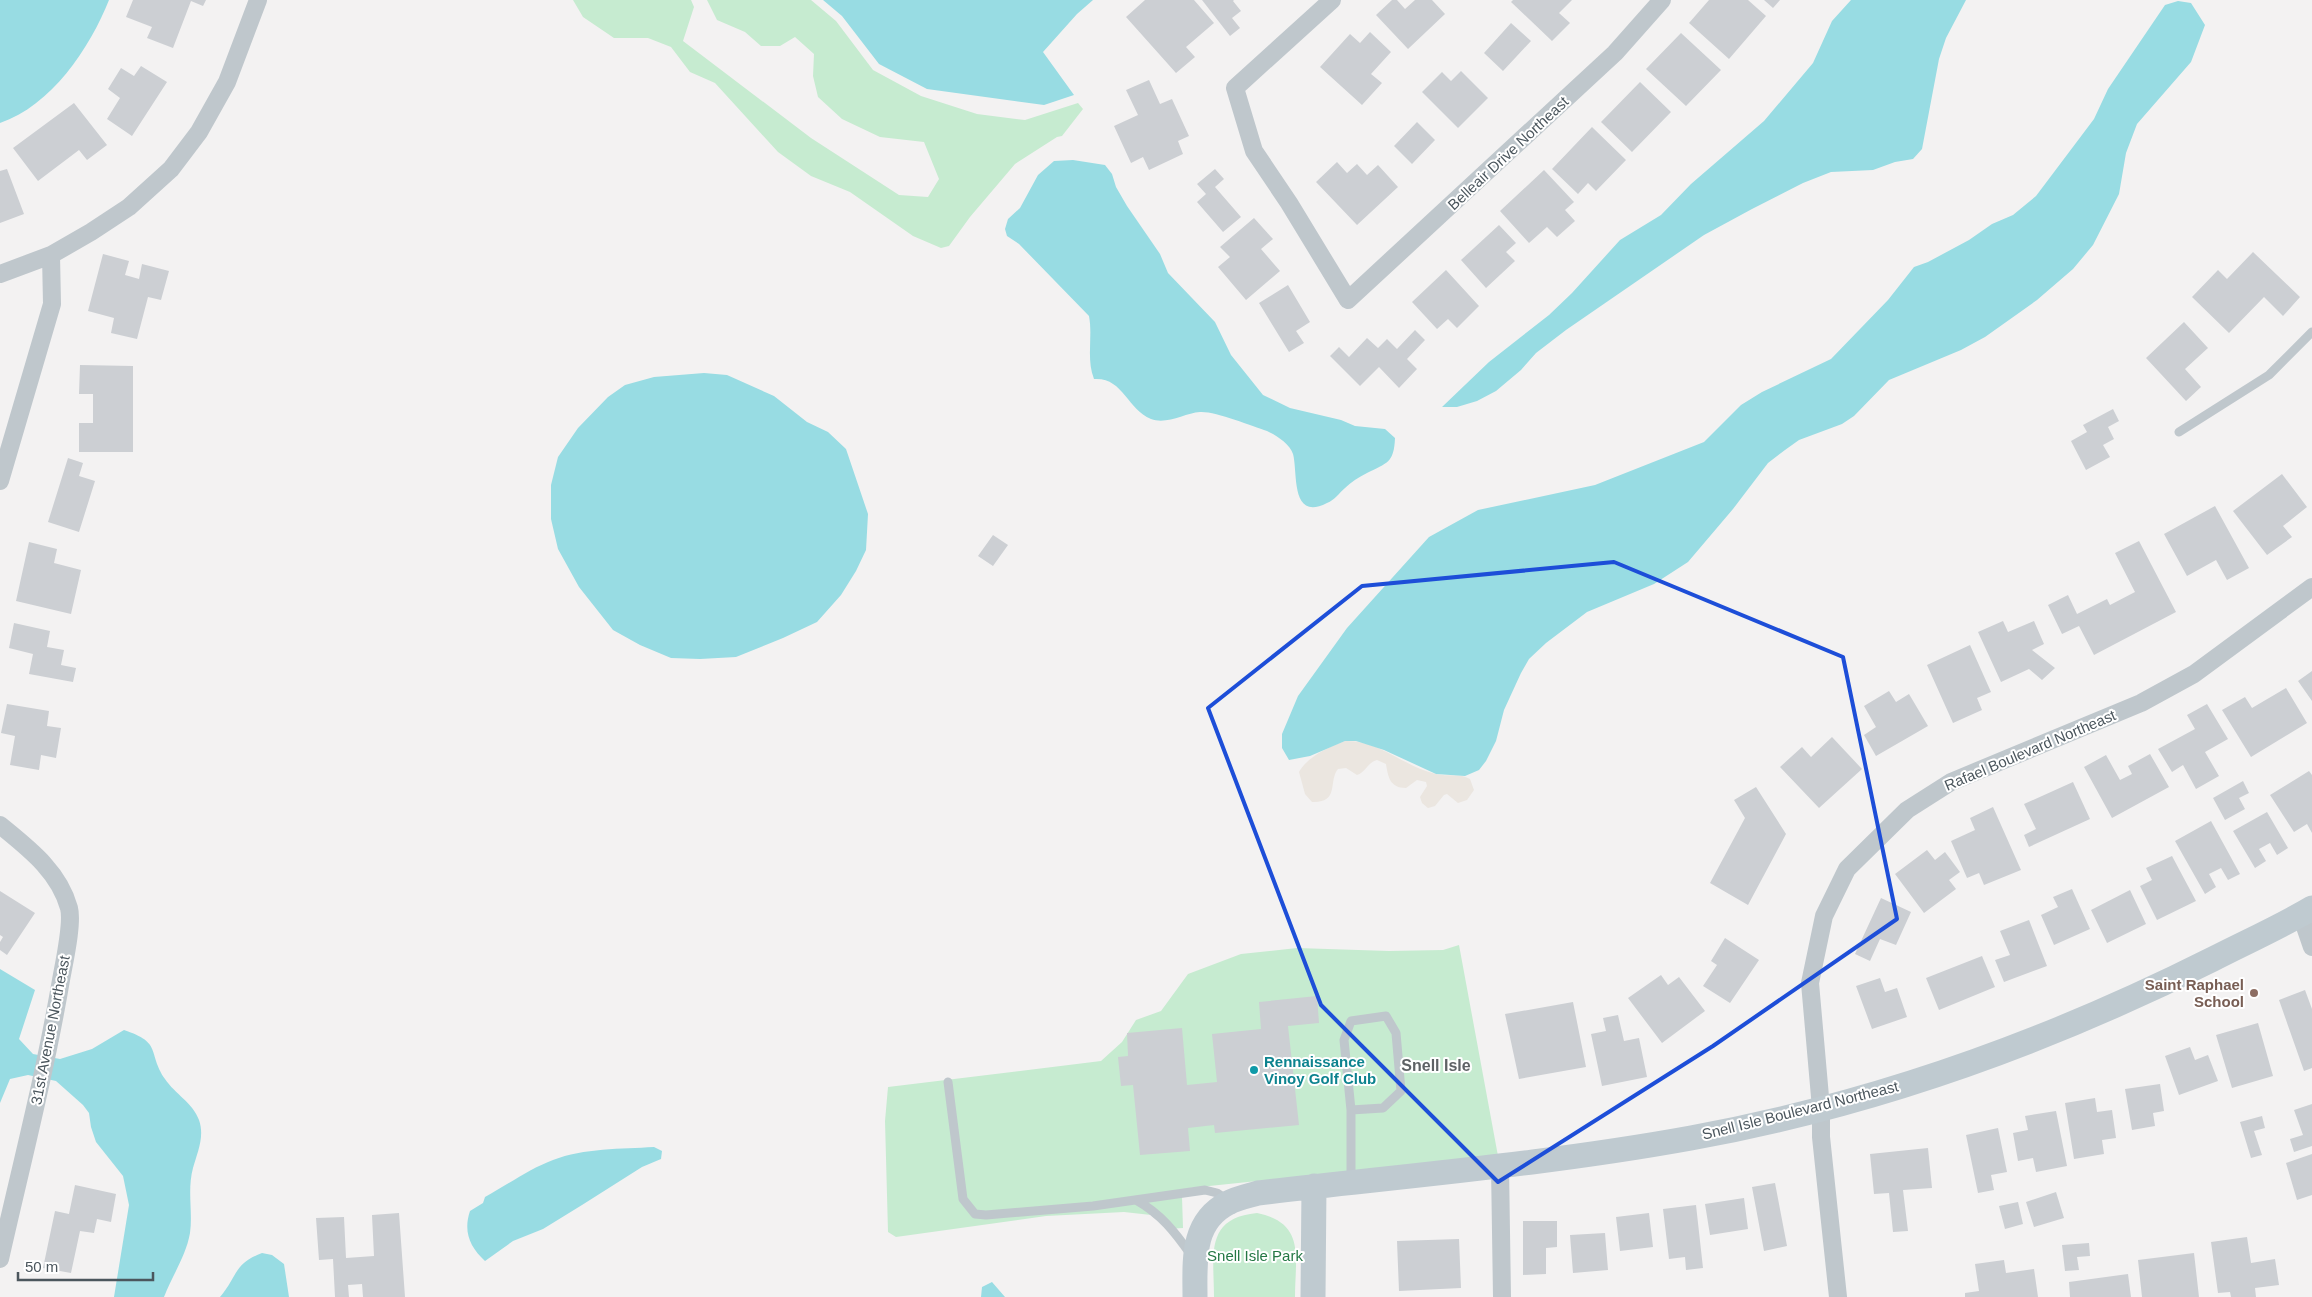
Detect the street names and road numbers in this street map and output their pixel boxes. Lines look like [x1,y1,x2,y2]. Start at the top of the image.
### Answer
street label: Belleair Drive Northeast [1444,92,1572,213]
street label: Rafael Boulevard Northeast [1942,706,2119,794]
street label: 31st Avenue Northeast [27,953,73,1106]
street label: Snell Isle Boulevard Northeast [1700,1077,1901,1143]

